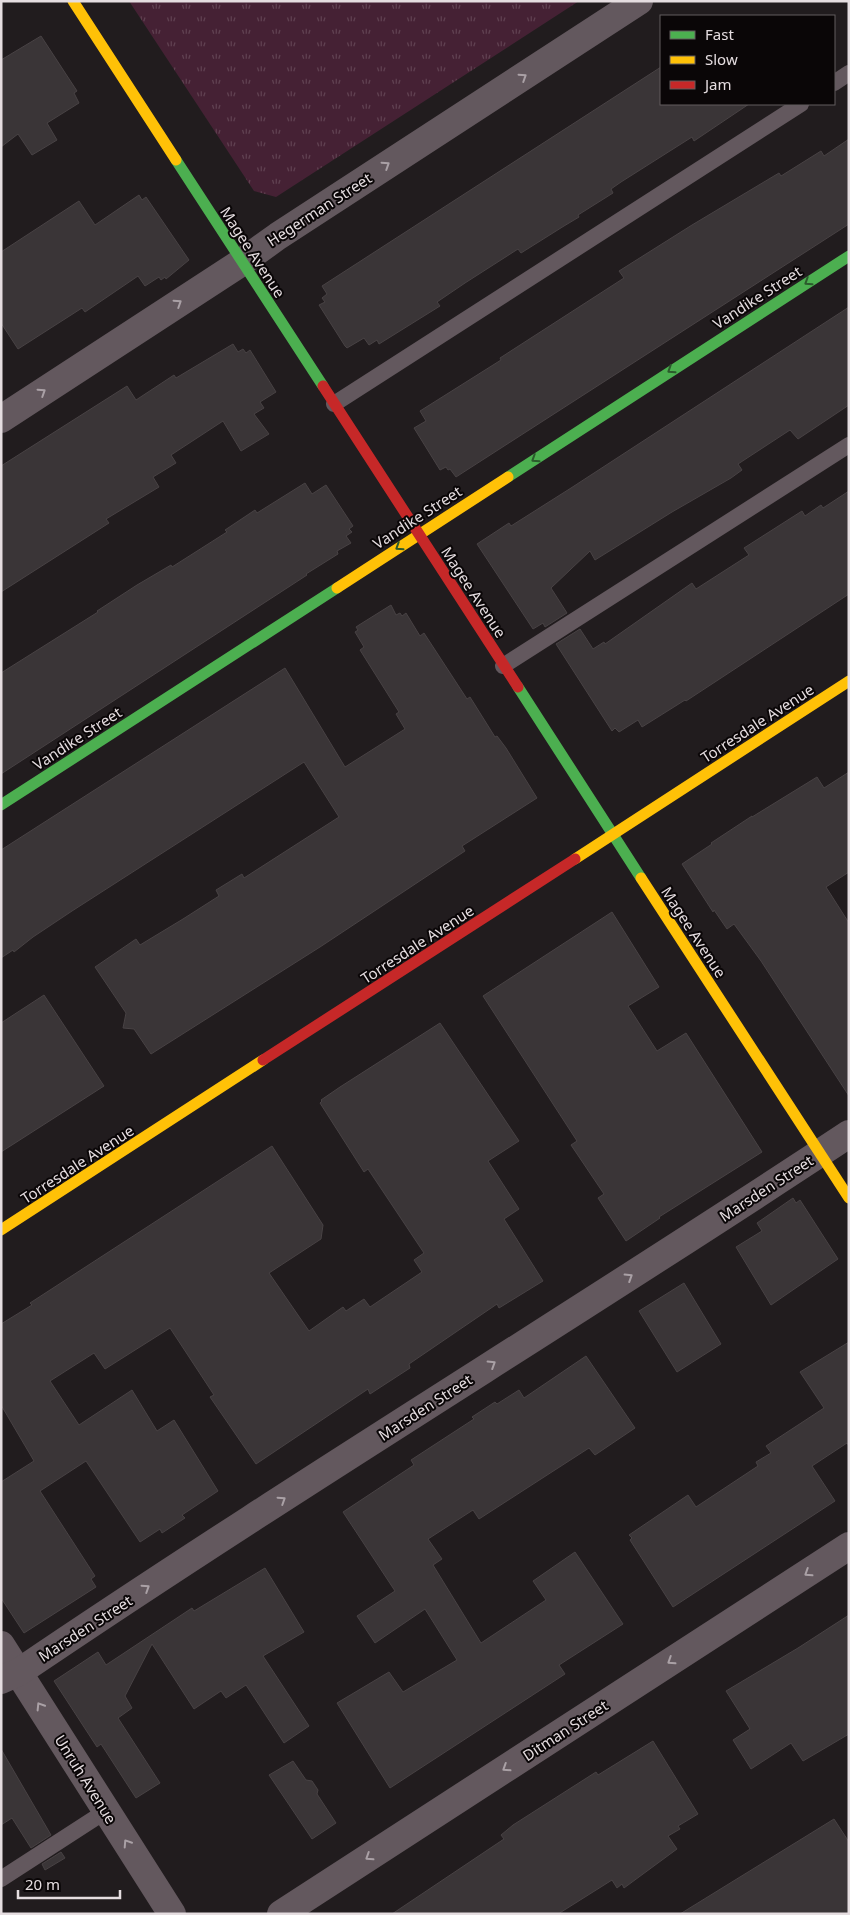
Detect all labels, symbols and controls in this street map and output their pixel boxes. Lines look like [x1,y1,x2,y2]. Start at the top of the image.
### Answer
legend [660,15,835,105]
text: Fast [705,24,734,44]
text: Slow [705,49,738,69]
one-way arrow [517,73,526,83]
text: Jam [703,74,732,94]
one-way arrow [381,162,390,171]
street label: Hegerman Street [263,167,376,250]
street label: Magee Avenue [216,203,290,301]
street label: Vandike Street [709,261,806,333]
one-way arrow [804,276,813,285]
one-way arrow [173,300,182,310]
one-way arrow [668,364,677,374]
one-way arrow [36,389,46,398]
one-way arrow [531,452,540,462]
street label: Vandike Street [369,481,466,553]
one-way arrow [395,541,404,550]
street label: Magee Avenue [437,543,511,641]
street label: Torresdale Avenue [697,679,817,767]
street label: Vandike Street [29,702,126,774]
street label: Magee Avenue [657,883,731,981]
street label: Torresdale Avenue [357,900,477,988]
street label: Torresdale Avenue [17,1120,137,1208]
street label: Marsden Street [715,1150,817,1226]
one-way arrow [623,1273,632,1283]
one-way arrow [486,1360,495,1370]
street label: Marsden Street [374,1369,476,1445]
one-way arrow [276,1496,285,1506]
one-way arrow [804,1566,813,1576]
one-way arrow [140,1585,149,1595]
street label: Marsden Street [34,1590,136,1666]
one-way arrow [668,1655,677,1664]
street label: Ditman Street [519,1695,612,1765]
one-way arrow [37,1702,47,1711]
street label: Unruh Avenue [51,1731,121,1827]
one-way arrow [502,1762,511,1772]
one-way arrow [124,1840,133,1849]
one-way arrow [366,1850,375,1860]
scale bar [18,1868,120,1900]
text: 20 m [25,1874,60,1894]

